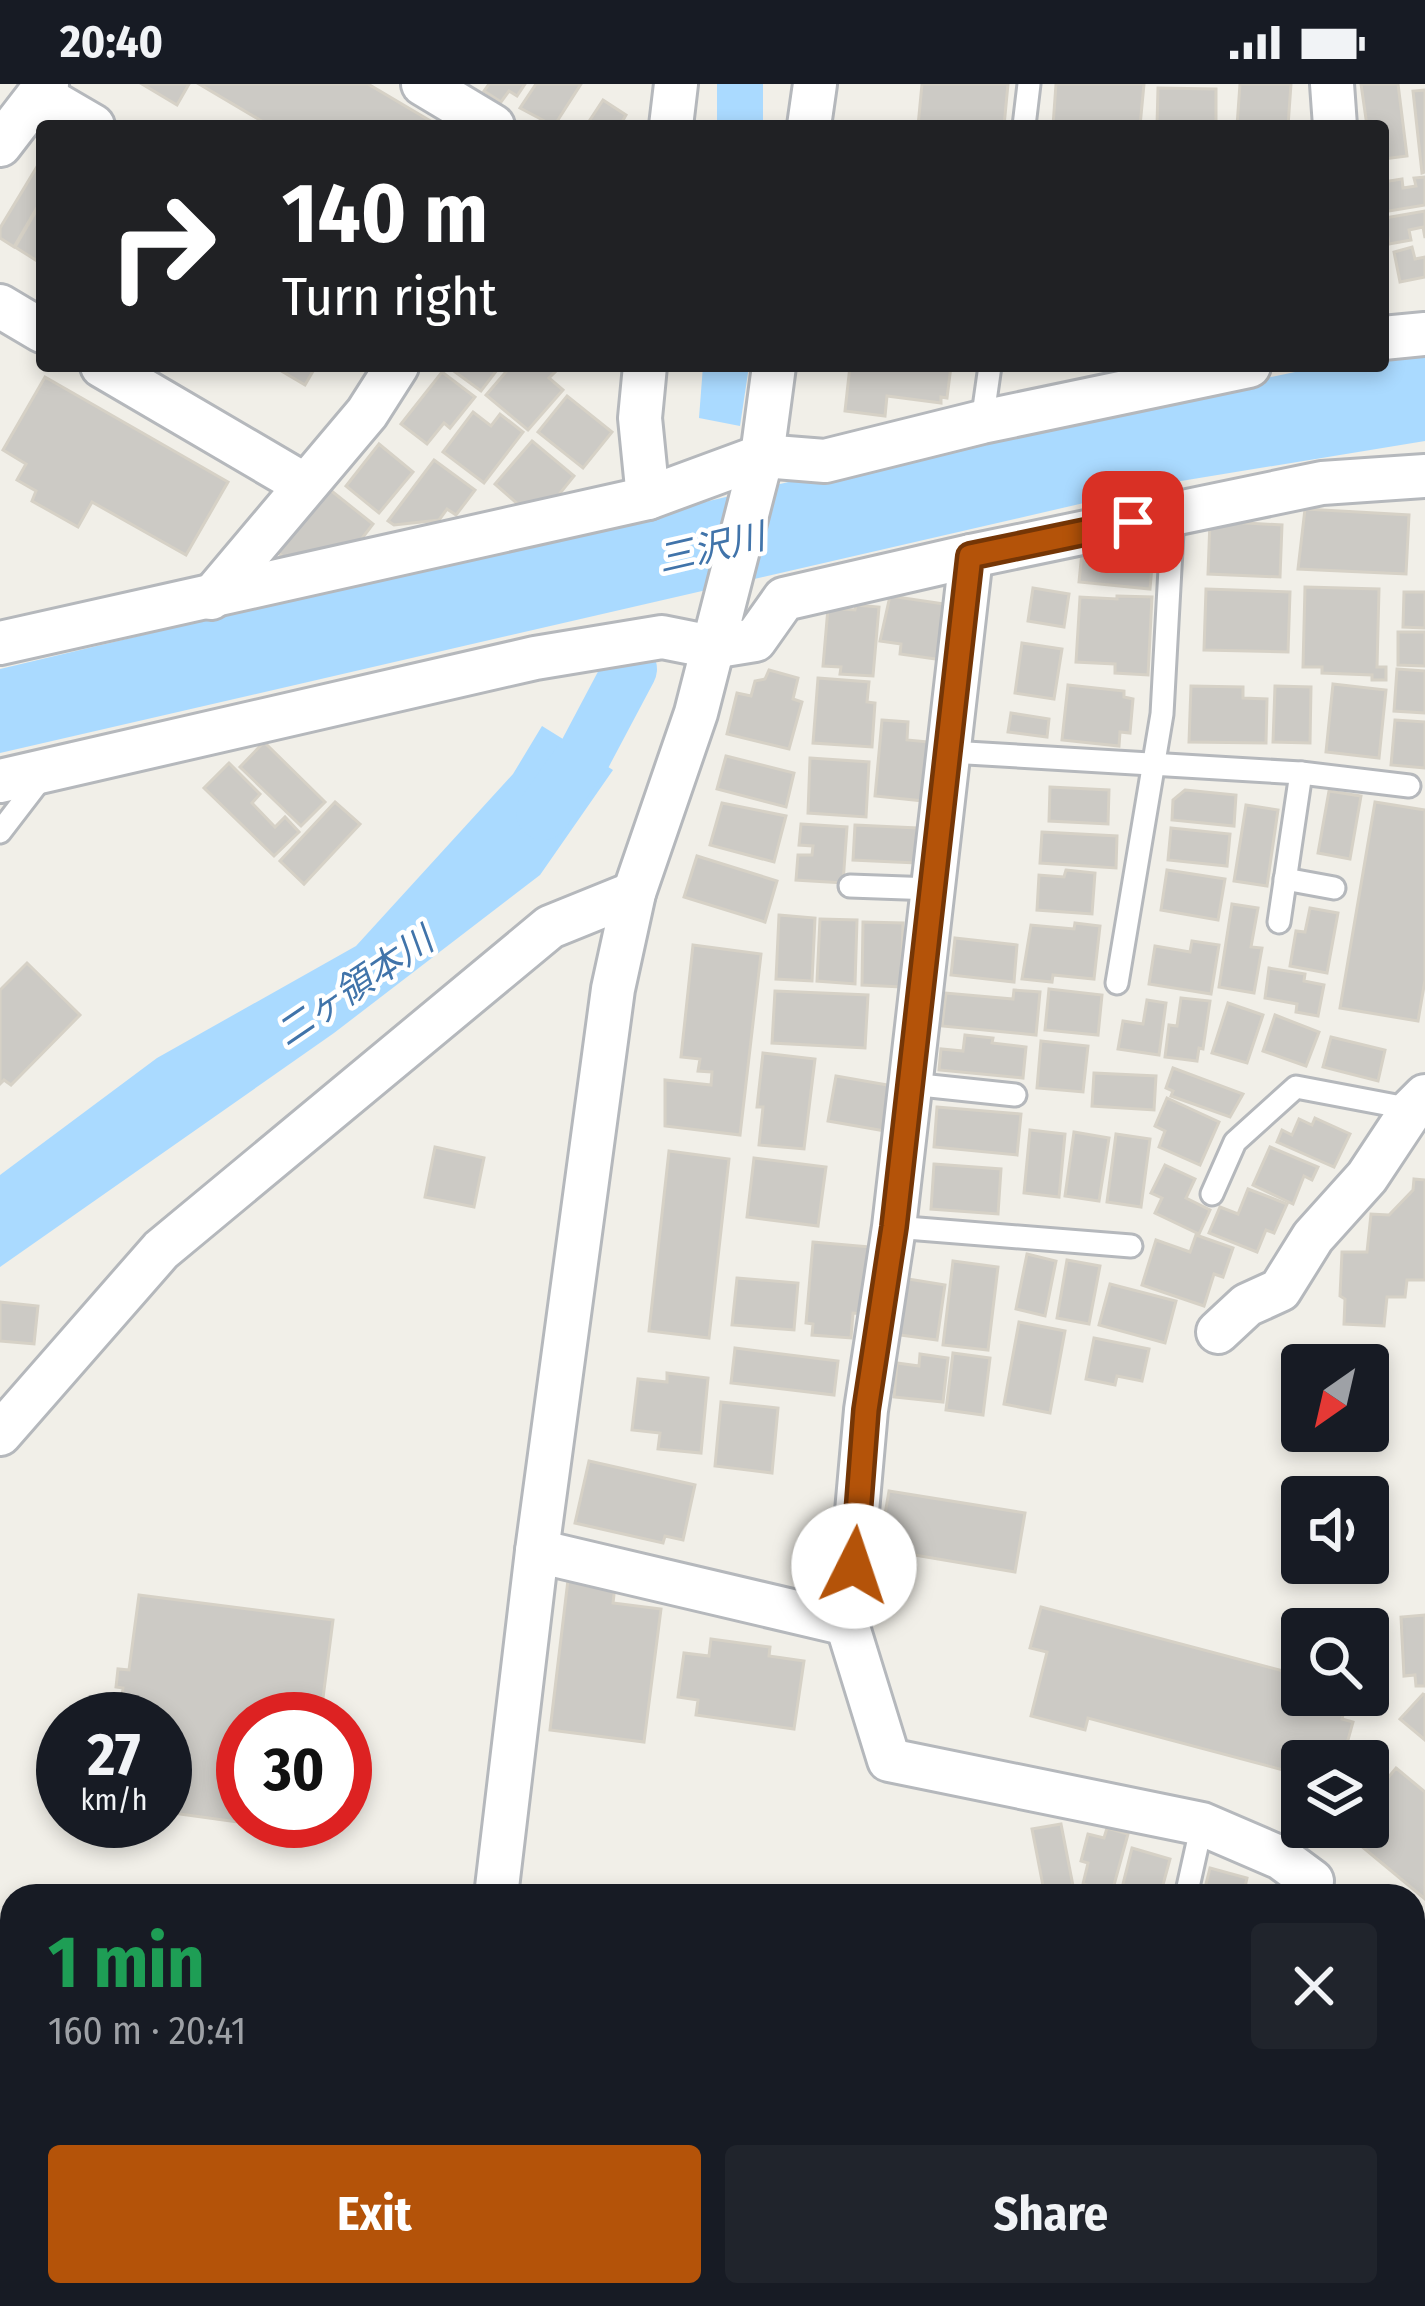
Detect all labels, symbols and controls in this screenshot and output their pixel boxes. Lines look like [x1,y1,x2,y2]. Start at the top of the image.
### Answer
text: 20:40 [60,15,163,69]
text: 140 m [282,163,488,264]
icon: right [84,168,240,324]
text: Turn right [282,265,497,329]
pin [1082,471,1184,573]
icon: arrive [1100,489,1166,555]
water label: 三沢川 [654,513,773,582]
water label: 二ヶ領本川 [268,916,445,1055]
north arrow [1281,1344,1389,1452]
map controls [1281,1344,1389,1848]
button: sound [1281,1476,1389,1584]
position arrow [791,1503,917,1629]
button: search [1281,1608,1389,1716]
speed limit sign: 30 [216,1692,372,1848]
text: 27 [87,1719,141,1791]
button: layers [1281,1740,1389,1848]
text: km/h [81,1782,147,1818]
text: 1 min [48,1920,205,2006]
button: close [1251,1923,1377,2049]
text: 160 m · 20:41 [48,2008,246,2054]
button: Exit [48,2145,701,2283]
button: Share [725,2145,1377,2283]

